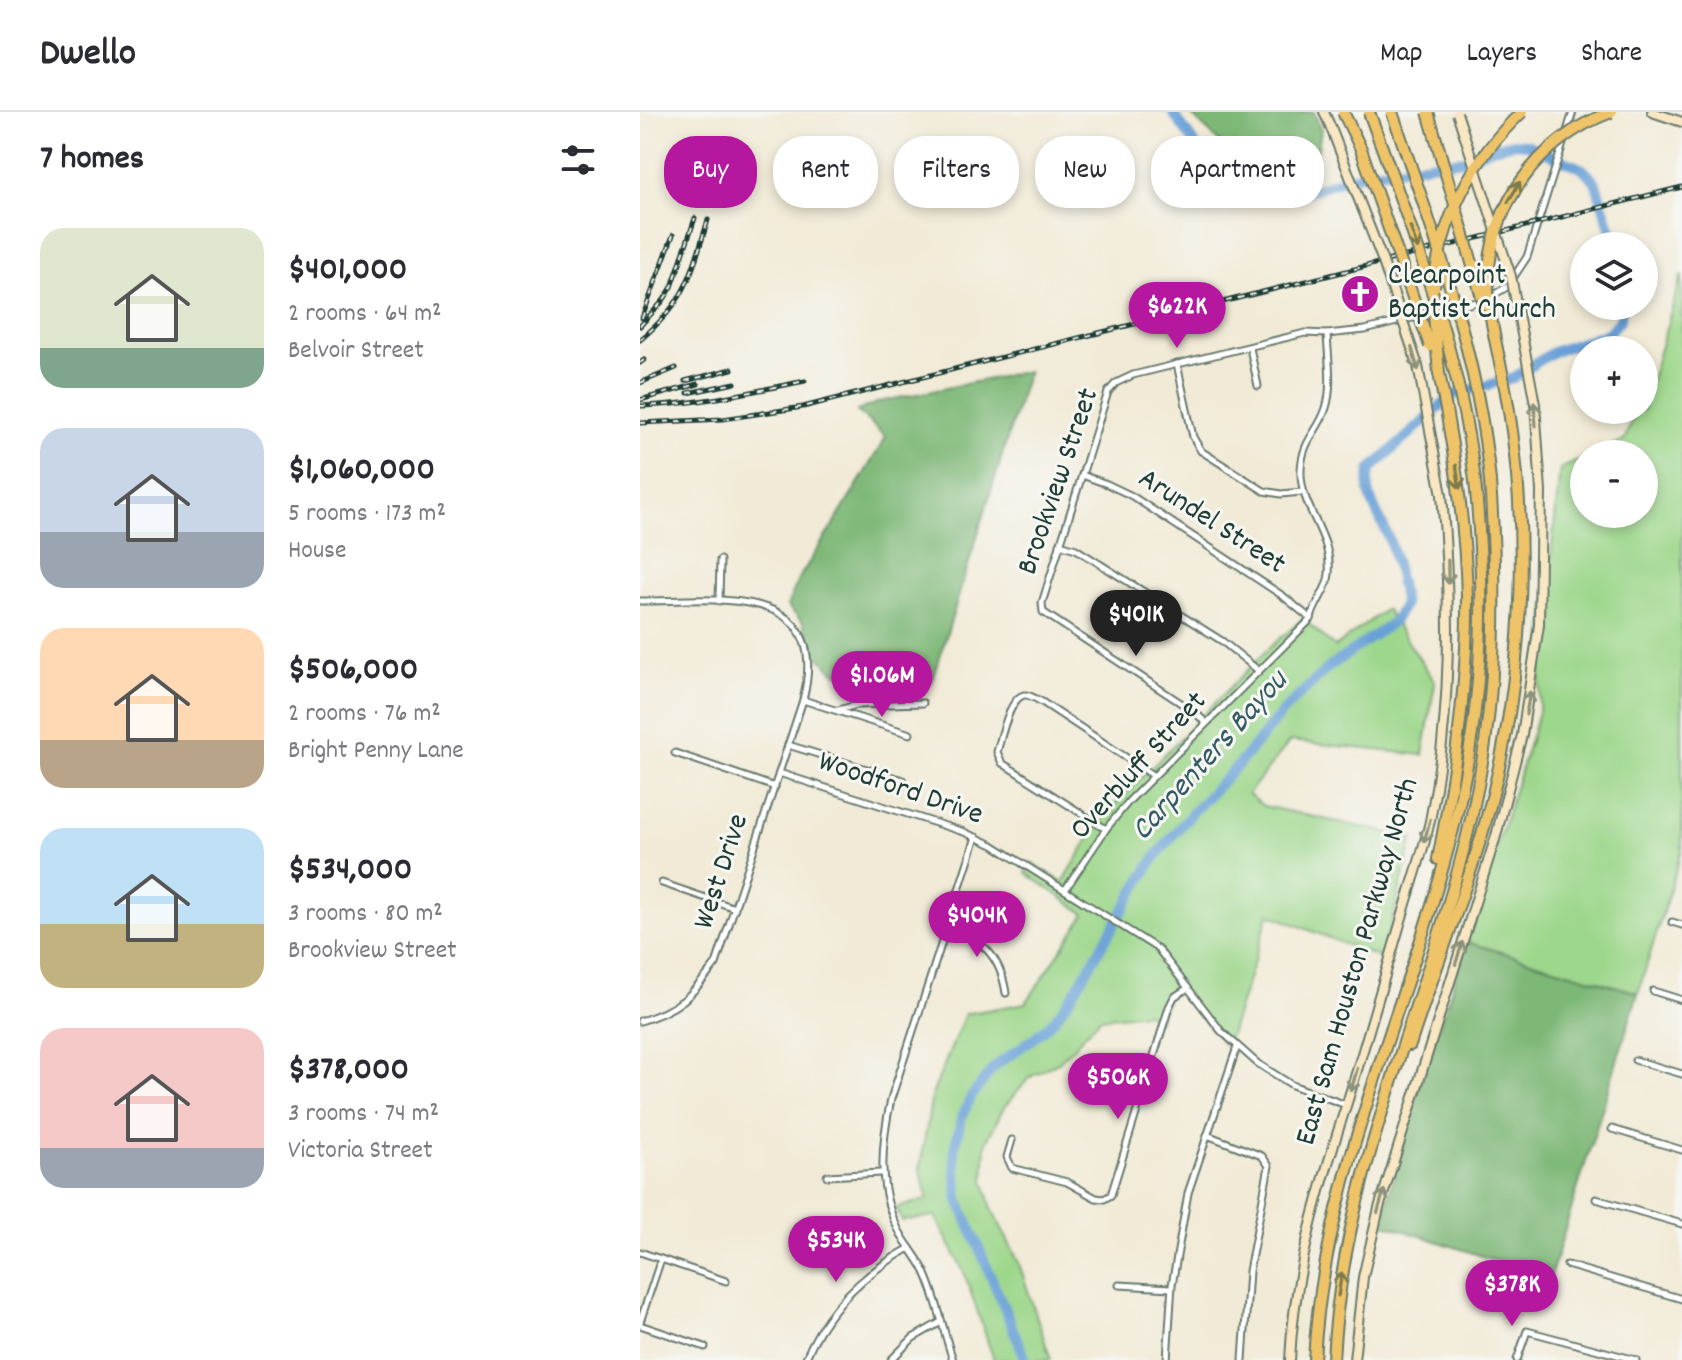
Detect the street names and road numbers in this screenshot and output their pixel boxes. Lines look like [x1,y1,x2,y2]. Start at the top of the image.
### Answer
street label: Brookview Street [1008,383,1112,581]
street label: Arundel Street [1129,459,1293,587]
street label: Overbluff Street [1061,683,1219,851]
street label: Woodford Drive [812,742,988,838]
street label: East Sam Houston Parkway North [1286,773,1432,1151]
street label: West Drive [684,809,762,935]

